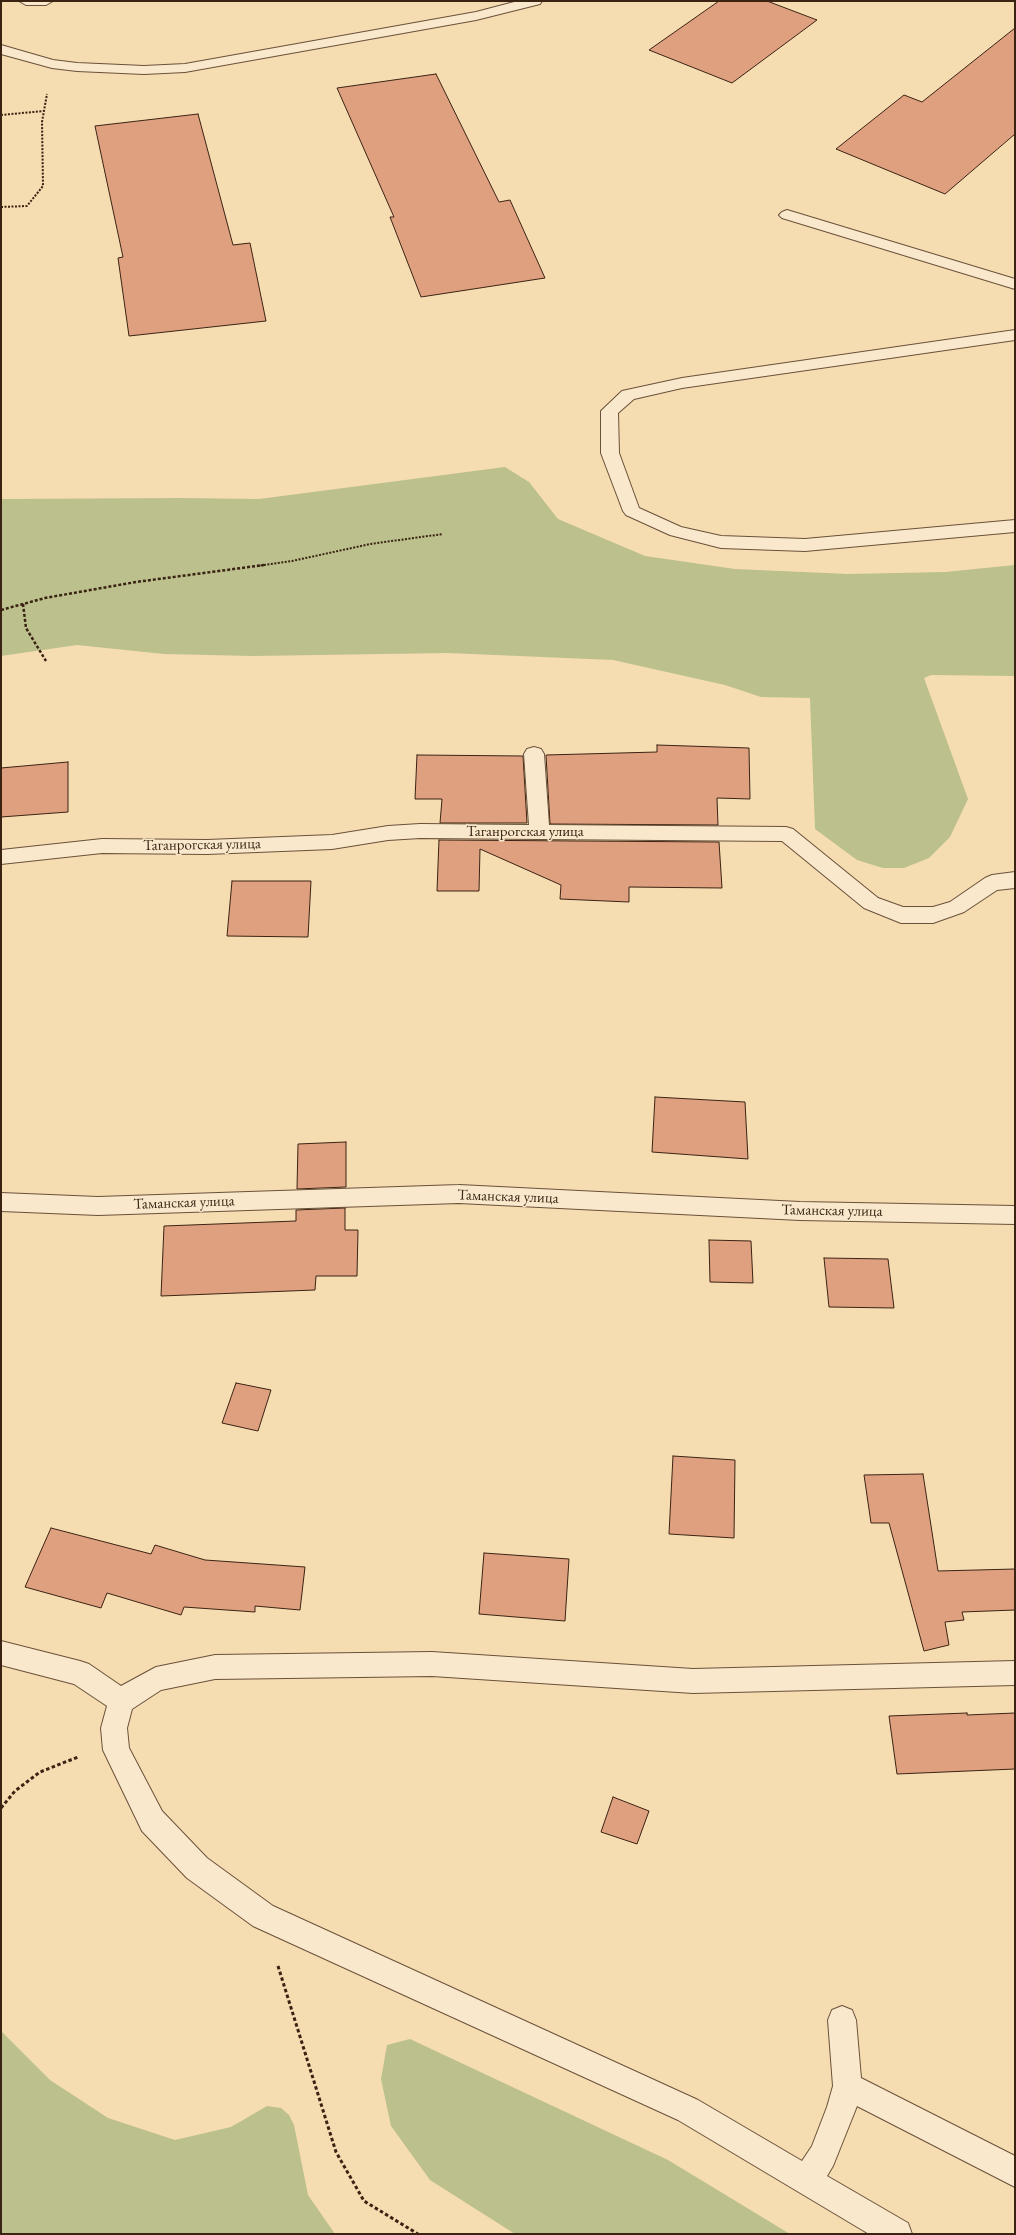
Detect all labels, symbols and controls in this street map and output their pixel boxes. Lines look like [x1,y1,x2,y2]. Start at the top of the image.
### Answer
street label: Таганрогская улица [466,823,584,841]
street label: Таганрогская улица [143,835,261,855]
street label: Таманская улица [457,1186,559,1208]
street label: Таманская улица [133,1192,235,1214]
street label: Таманская улица [781,1201,883,1221]

